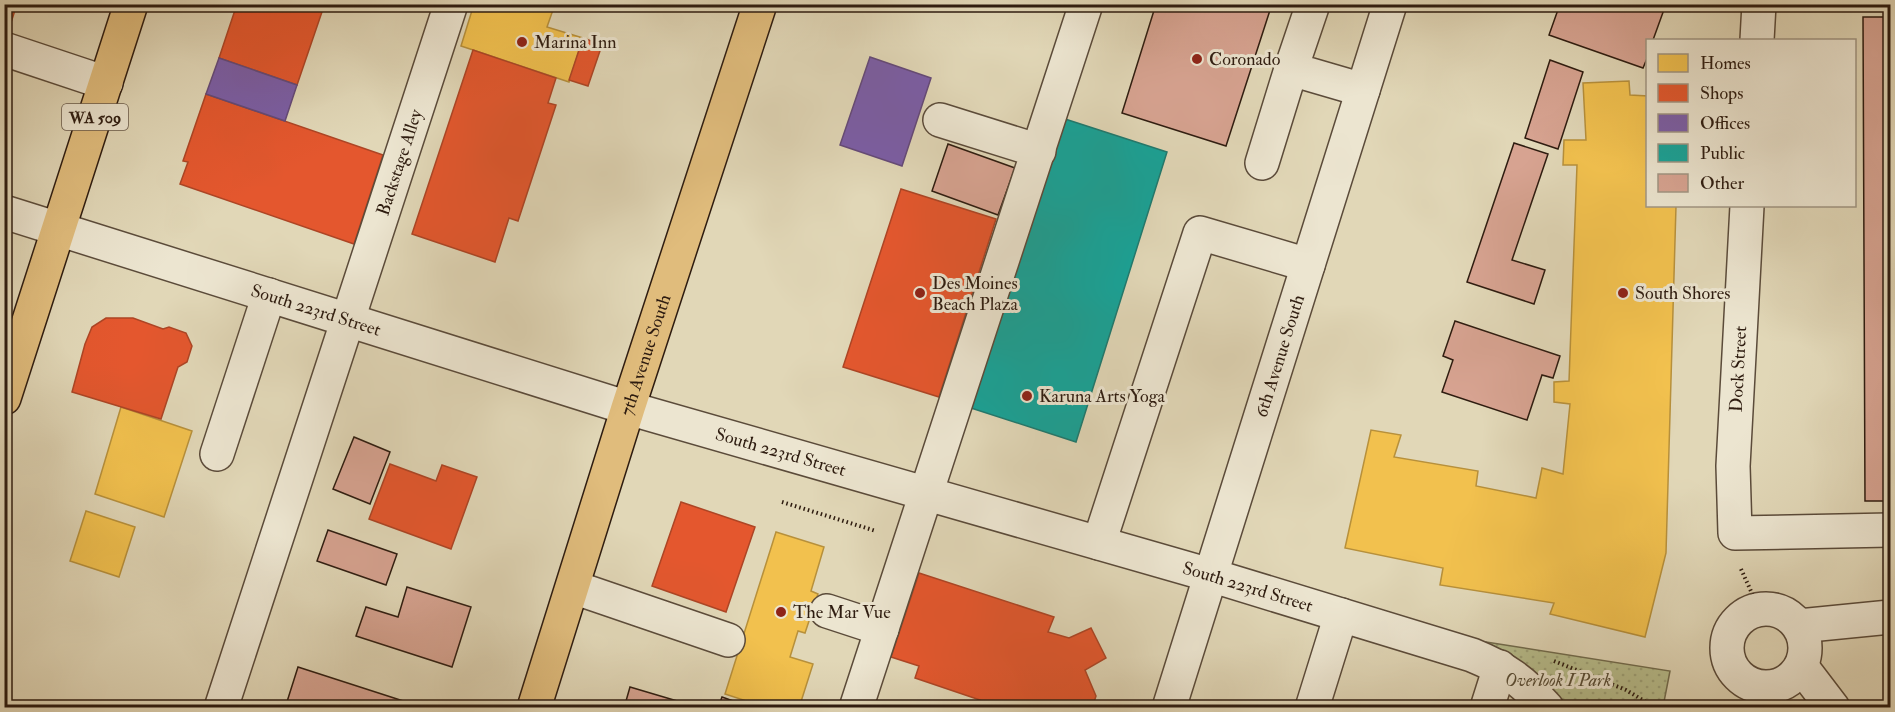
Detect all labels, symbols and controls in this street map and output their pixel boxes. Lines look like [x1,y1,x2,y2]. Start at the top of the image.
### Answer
place label: Marina Inn [534,31,617,54]
marker: Marina Inn [515,35,529,49]
legend [1646,39,1856,207]
place label: Coronado [1209,48,1281,71]
marker: Coronado [1190,52,1204,66]
text: Homes [1700,52,1751,75]
text: Shops [1700,82,1743,105]
road number: WA 509 [62,104,128,130]
street label: Backstage Alley [372,105,428,219]
text: Offices [1700,112,1750,135]
text: Public [1700,142,1745,165]
text: Other [1700,172,1744,195]
place label: Des Moines Beach Plaza [932,272,1018,316]
street label: South 223rd Street [248,279,384,342]
place label: South Shores [1635,282,1730,305]
marker: Des Moines Beach Plaza [913,286,927,300]
marker: South Shores [1616,286,1630,300]
street label: 7th Avenue South [615,291,677,419]
street label: 6th Avenue South [1250,291,1310,420]
street label: Dock Street [1725,325,1752,413]
place label: Karuna Arts Yoga [1039,385,1166,408]
marker: Karuna Arts Yoga [1020,389,1034,403]
street label: South 223rd Street [713,423,849,482]
street label: South 223rd Street [1180,557,1316,618]
place label: The Mar Vue [793,601,891,624]
marker: The Mar Vue [774,605,788,619]
park label: Overlook I Park [1505,669,1611,692]

